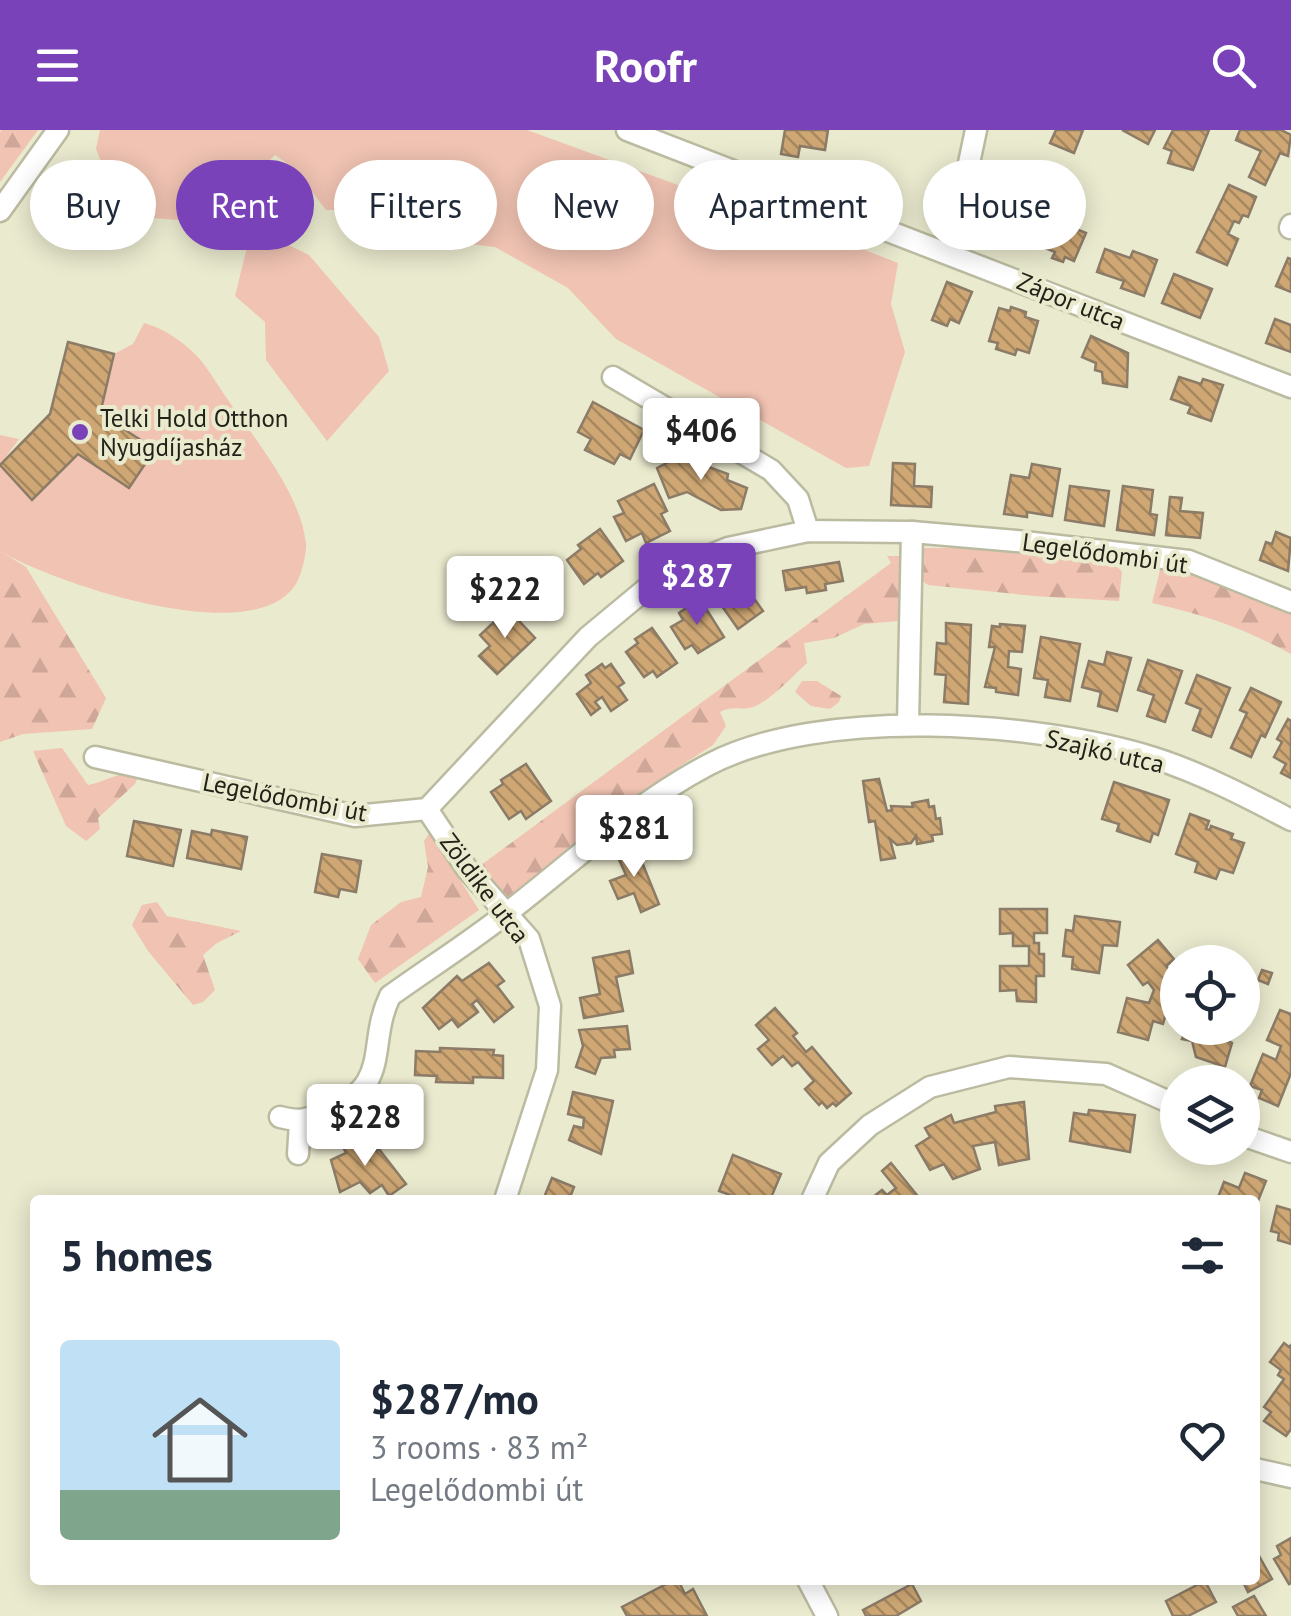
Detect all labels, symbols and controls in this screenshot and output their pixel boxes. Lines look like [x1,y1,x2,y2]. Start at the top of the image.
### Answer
text: Roofr [594,36,697,94]
icon: menu [30,38,85,93]
icon: search [1206,38,1261,93]
chip: Buy [30,160,156,250]
chip: Rent [176,160,314,250]
chip: Filters [334,160,497,250]
chip: New [517,160,654,250]
chip: Apartment [674,160,903,250]
chip: House [923,160,1086,250]
street label: Zápor utca [1012,265,1130,337]
pin: $406 [642,398,760,483]
place label: Telki Hold Otthon Nyugdíjasház [100,402,288,463]
text: $406 [665,409,737,451]
marker: Telki Hold Otthon Nyugdíjasház [69,421,91,443]
street label: Legelődombi út [1020,526,1190,581]
pin: $287 [638,543,756,628]
text: $287 [661,554,733,596]
pin: $222 [446,556,564,641]
text: $222 [469,567,541,609]
street label: Szajkó utca [1043,722,1167,780]
street label: Legelődombi út [200,765,370,829]
pin: $281 [575,795,693,880]
text: $281 [598,806,670,848]
street label: Zöldike utca [433,827,537,949]
map controls [1160,945,1260,1165]
button: locate [1160,945,1260,1045]
button: layers [1160,1065,1260,1165]
pin: $228 [306,1084,424,1169]
text: $228 [329,1095,401,1137]
text: 5 homes [60,1228,213,1283]
icon: filters [1175,1228,1230,1283]
text: $287/mo [370,1371,539,1426]
icon: home [140,1380,260,1500]
icon: heart [1175,1413,1230,1468]
text: 3 rooms · 83 m² [370,1426,588,1468]
text: Legelődombi út [370,1468,583,1510]

